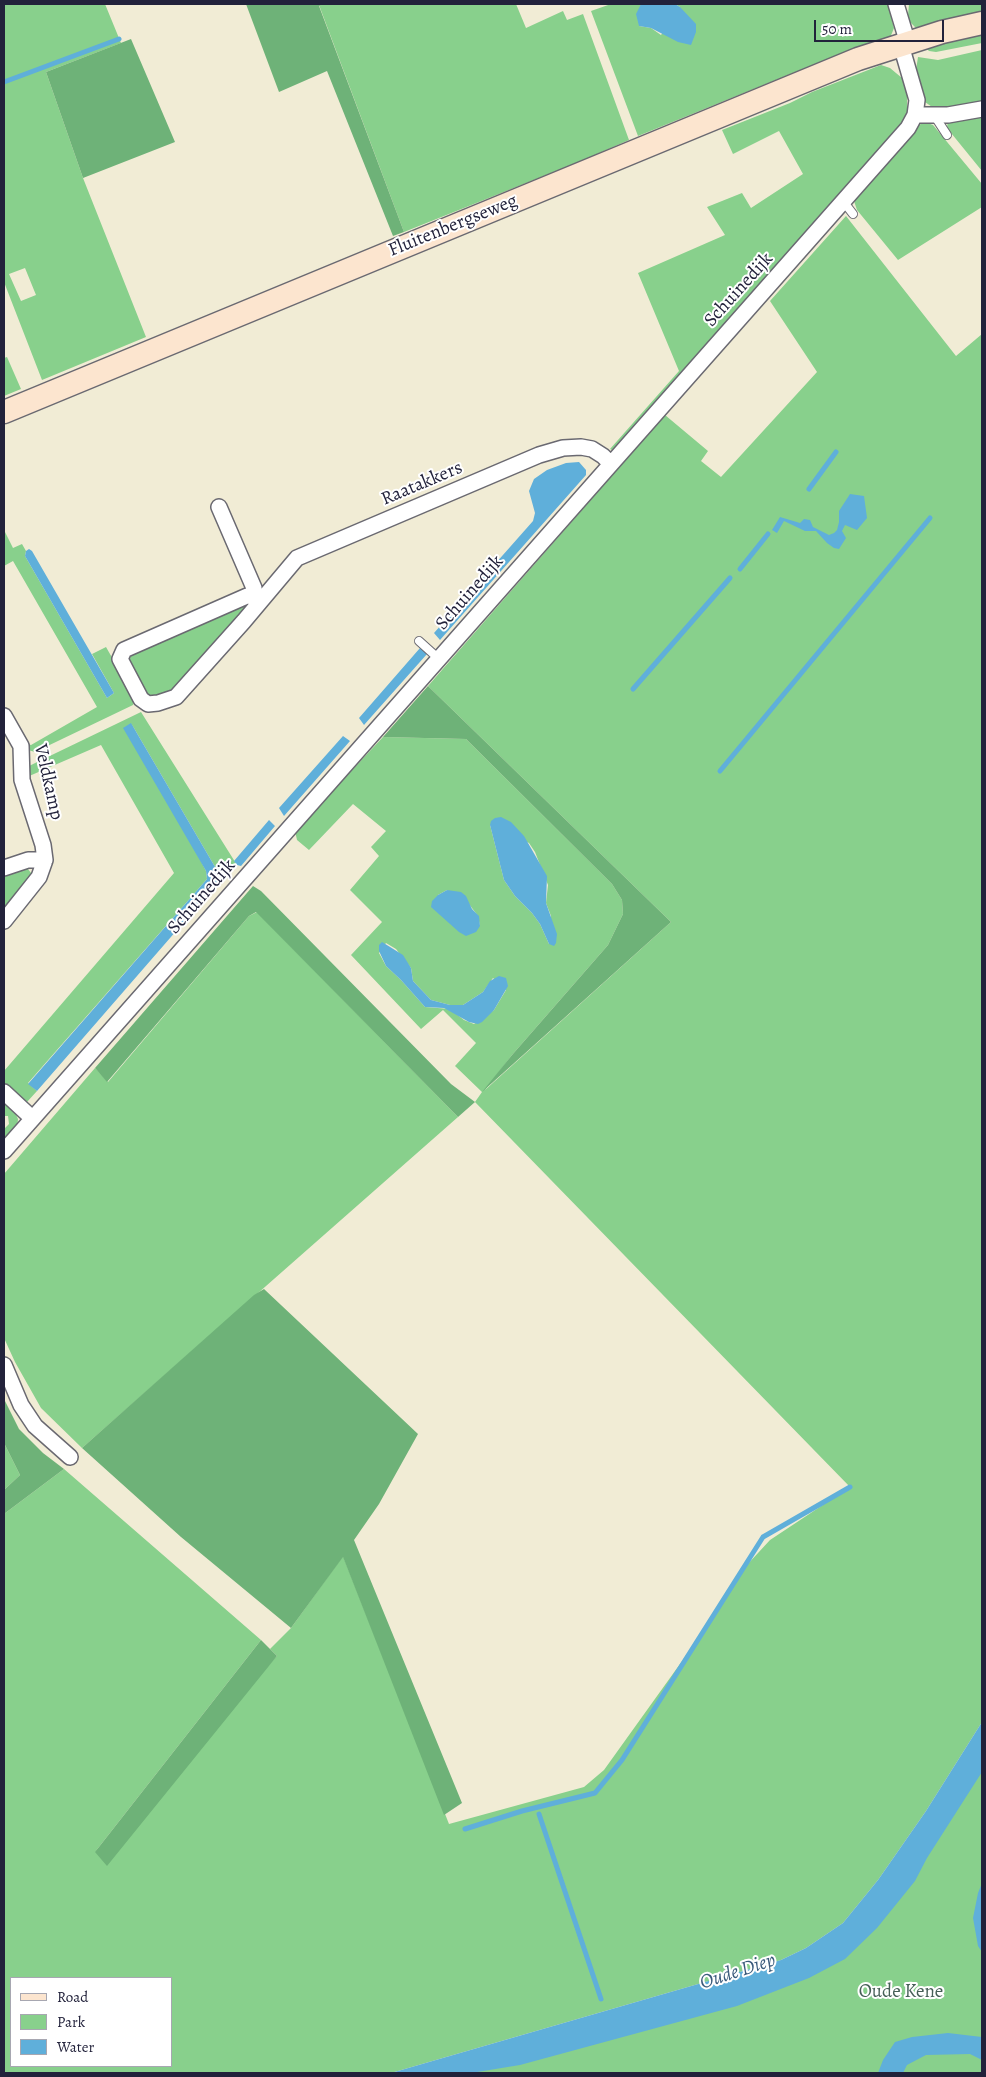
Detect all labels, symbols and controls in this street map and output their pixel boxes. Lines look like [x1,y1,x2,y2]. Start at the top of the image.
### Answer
scale bar [816,10,946,42]
text: 50 m [822,19,852,39]
street label: Fluitenbergseweg [385,190,521,262]
street label: Schuinedijk [700,248,778,332]
street label: Raatakkers [378,457,466,511]
street label: Schuinedijk [431,551,509,635]
street label: Veldkamp [28,742,68,822]
street label: Schuinedijk [163,855,241,939]
water label: Oude Diep [697,1949,779,1995]
legend [10,1977,172,2067]
park label: Oude Kene [859,1981,943,2003]
text: Road [57,1987,88,2007]
text: Park [57,2012,85,2032]
text: Water [57,2037,94,2057]

